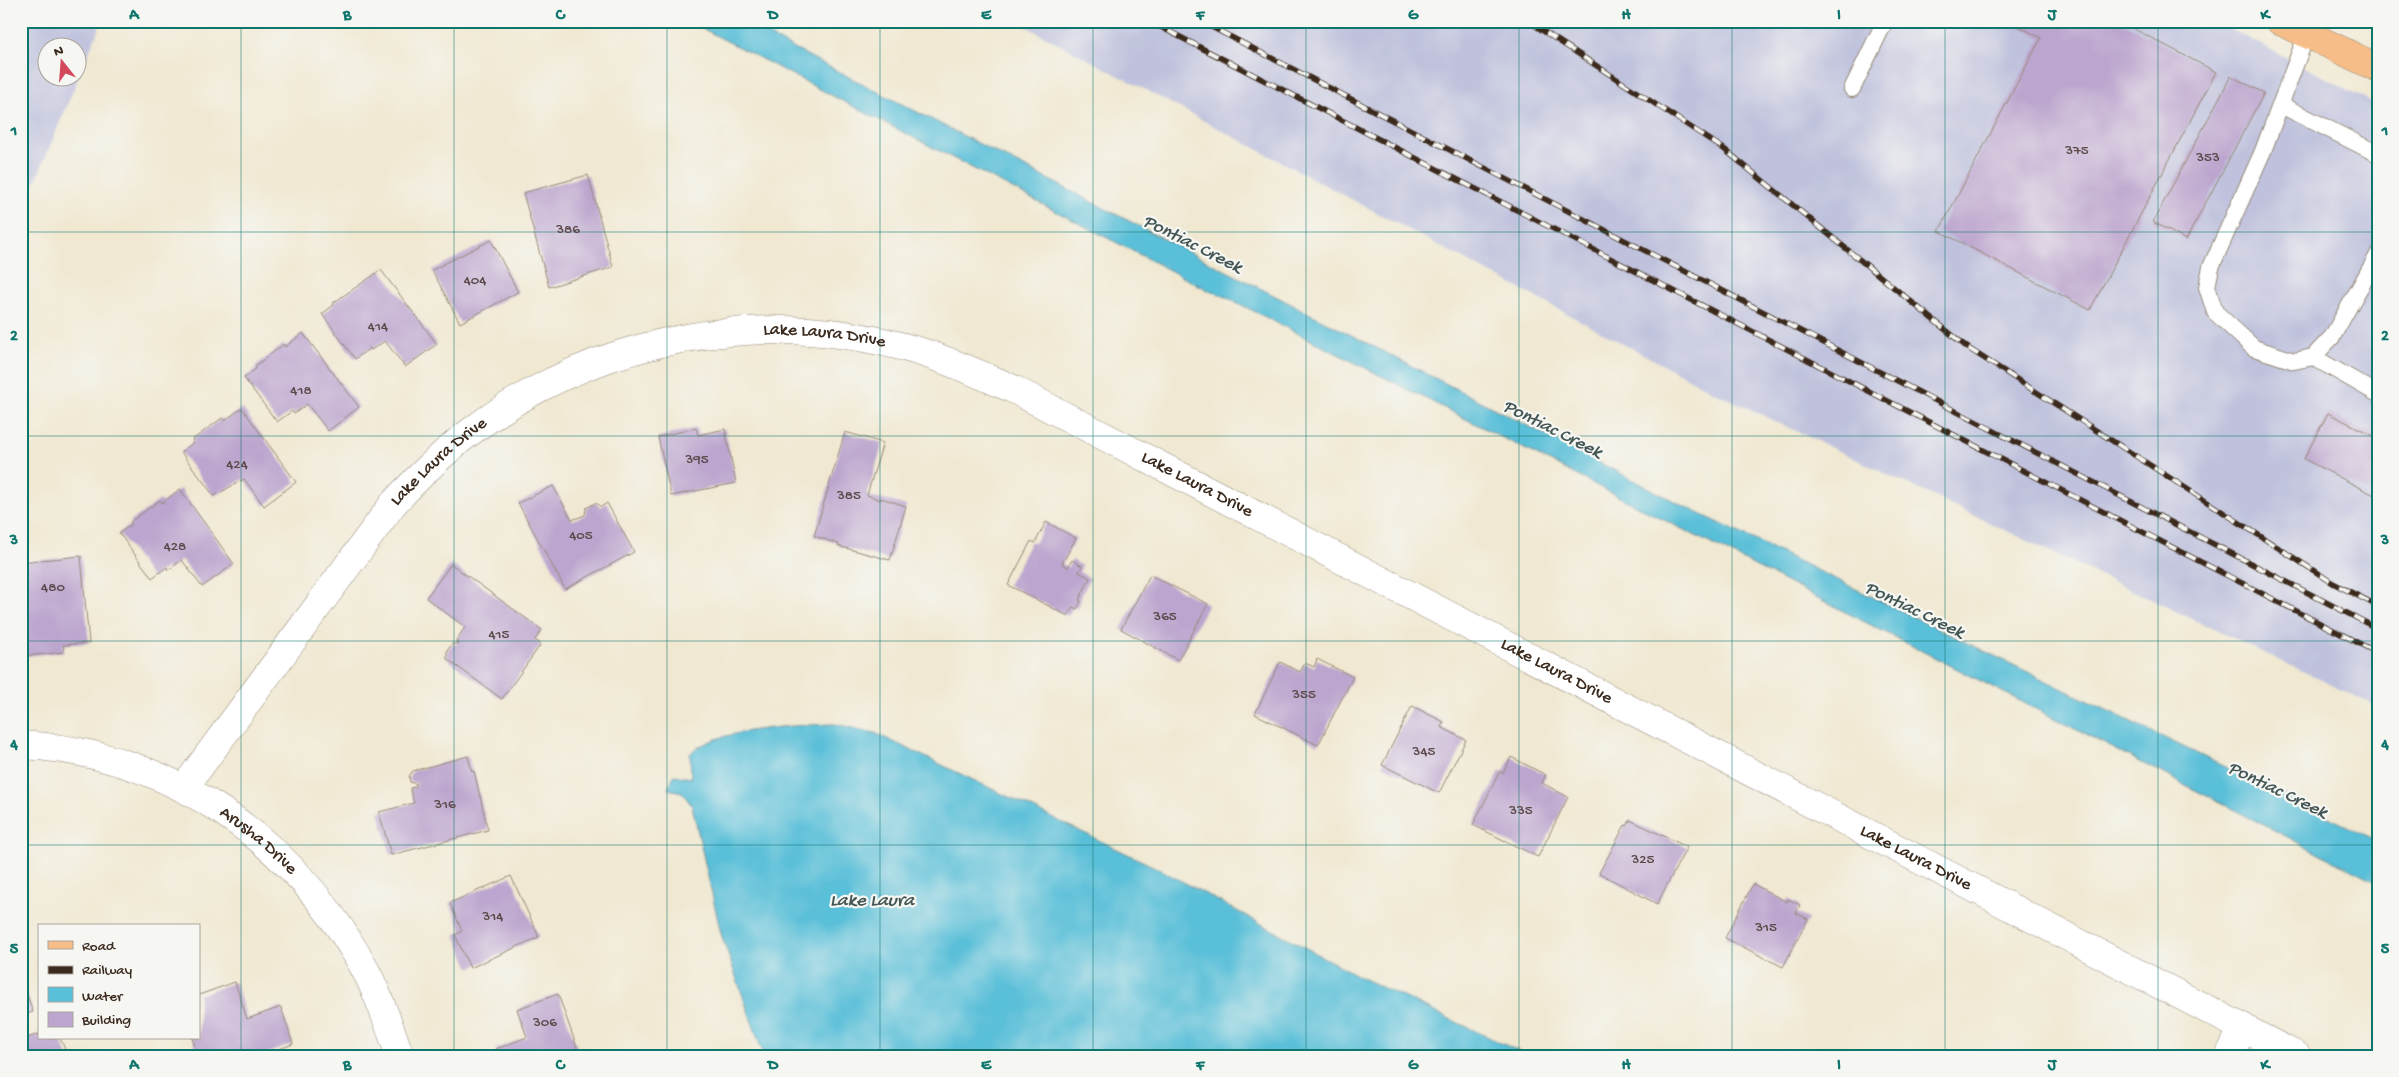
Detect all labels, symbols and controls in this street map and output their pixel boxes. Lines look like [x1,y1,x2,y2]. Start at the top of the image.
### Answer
text: A [128,7,140,26]
text: B [342,7,352,26]
text: C [555,7,566,26]
text: D [766,7,779,26]
text: E [981,7,992,26]
text: F [1195,7,1206,26]
text: G [1408,7,1419,26]
text: H [1621,7,1631,26]
text: I [1837,7,1841,26]
text: J [2047,7,2058,26]
text: K [2260,7,2272,26]
north arrow [38,38,88,88]
text: N [52,42,66,61]
text: 1 [10,123,17,142]
text: 1 [2381,123,2388,142]
house number: 375 [2064,142,2089,160]
house number: 353 [2195,149,2220,167]
water label: Pontiac Creek [1139,210,1247,280]
house number: 386 [555,221,580,239]
house number: 404 [464,272,486,290]
house number: 414 [368,318,388,336]
street label: Lake Laura Drive [763,320,888,353]
text: 2 [10,328,18,347]
text: 2 [2381,328,2389,347]
house number: 418 [290,382,312,400]
water label: Pontiac Creek [1499,395,1607,465]
street label: Lake Laura Drive [386,412,492,511]
street label: Lake Laura Drive [1138,447,1257,523]
house number: 395 [684,451,709,469]
house number: 424 [226,456,248,474]
house number: 385 [836,487,861,505]
house number: 405 [569,527,593,545]
text: 3 [9,532,18,551]
text: 3 [2380,532,2389,551]
house number: 428 [164,538,186,556]
water label: Pontiac Creek [1860,577,1969,646]
house number: 480 [41,579,65,597]
house number: 365 [1152,608,1177,626]
house number: 415 [488,626,510,644]
street label: Lake Laura Drive [1497,634,1617,709]
house number: 355 [1291,686,1316,704]
text: 4 [9,737,18,756]
text: 4 [2380,737,2389,756]
house number: 345 [1412,743,1435,761]
water label: Pontiac Creek [2223,757,2332,826]
house number: 316 [433,796,456,814]
street label: Arusha Drive [215,802,302,880]
house number: 335 [1508,802,1533,820]
street label: Lake Laura Drive [1856,820,1976,896]
house number: 325 [1630,851,1655,869]
water label: Lake Laura [830,890,915,913]
house number: 314 [482,908,503,926]
house number: 315 [1754,919,1777,937]
legend [38,924,200,1040]
text: Road [82,938,116,956]
text: 5 [10,941,19,960]
text: 5 [2381,941,2390,960]
text: Railway [82,962,133,980]
text: Water [82,988,124,1006]
text: Building [81,1012,131,1030]
house number: 306 [532,1014,557,1032]
text: A [128,1057,140,1076]
text: B [342,1057,352,1076]
text: C [555,1057,566,1076]
text: D [766,1057,779,1076]
text: E [981,1057,992,1076]
text: F [1195,1057,1206,1076]
text: G [1408,1057,1419,1076]
text: H [1621,1057,1631,1076]
text: I [1837,1057,1841,1076]
text: J [2047,1057,2058,1076]
text: K [2260,1057,2272,1076]

